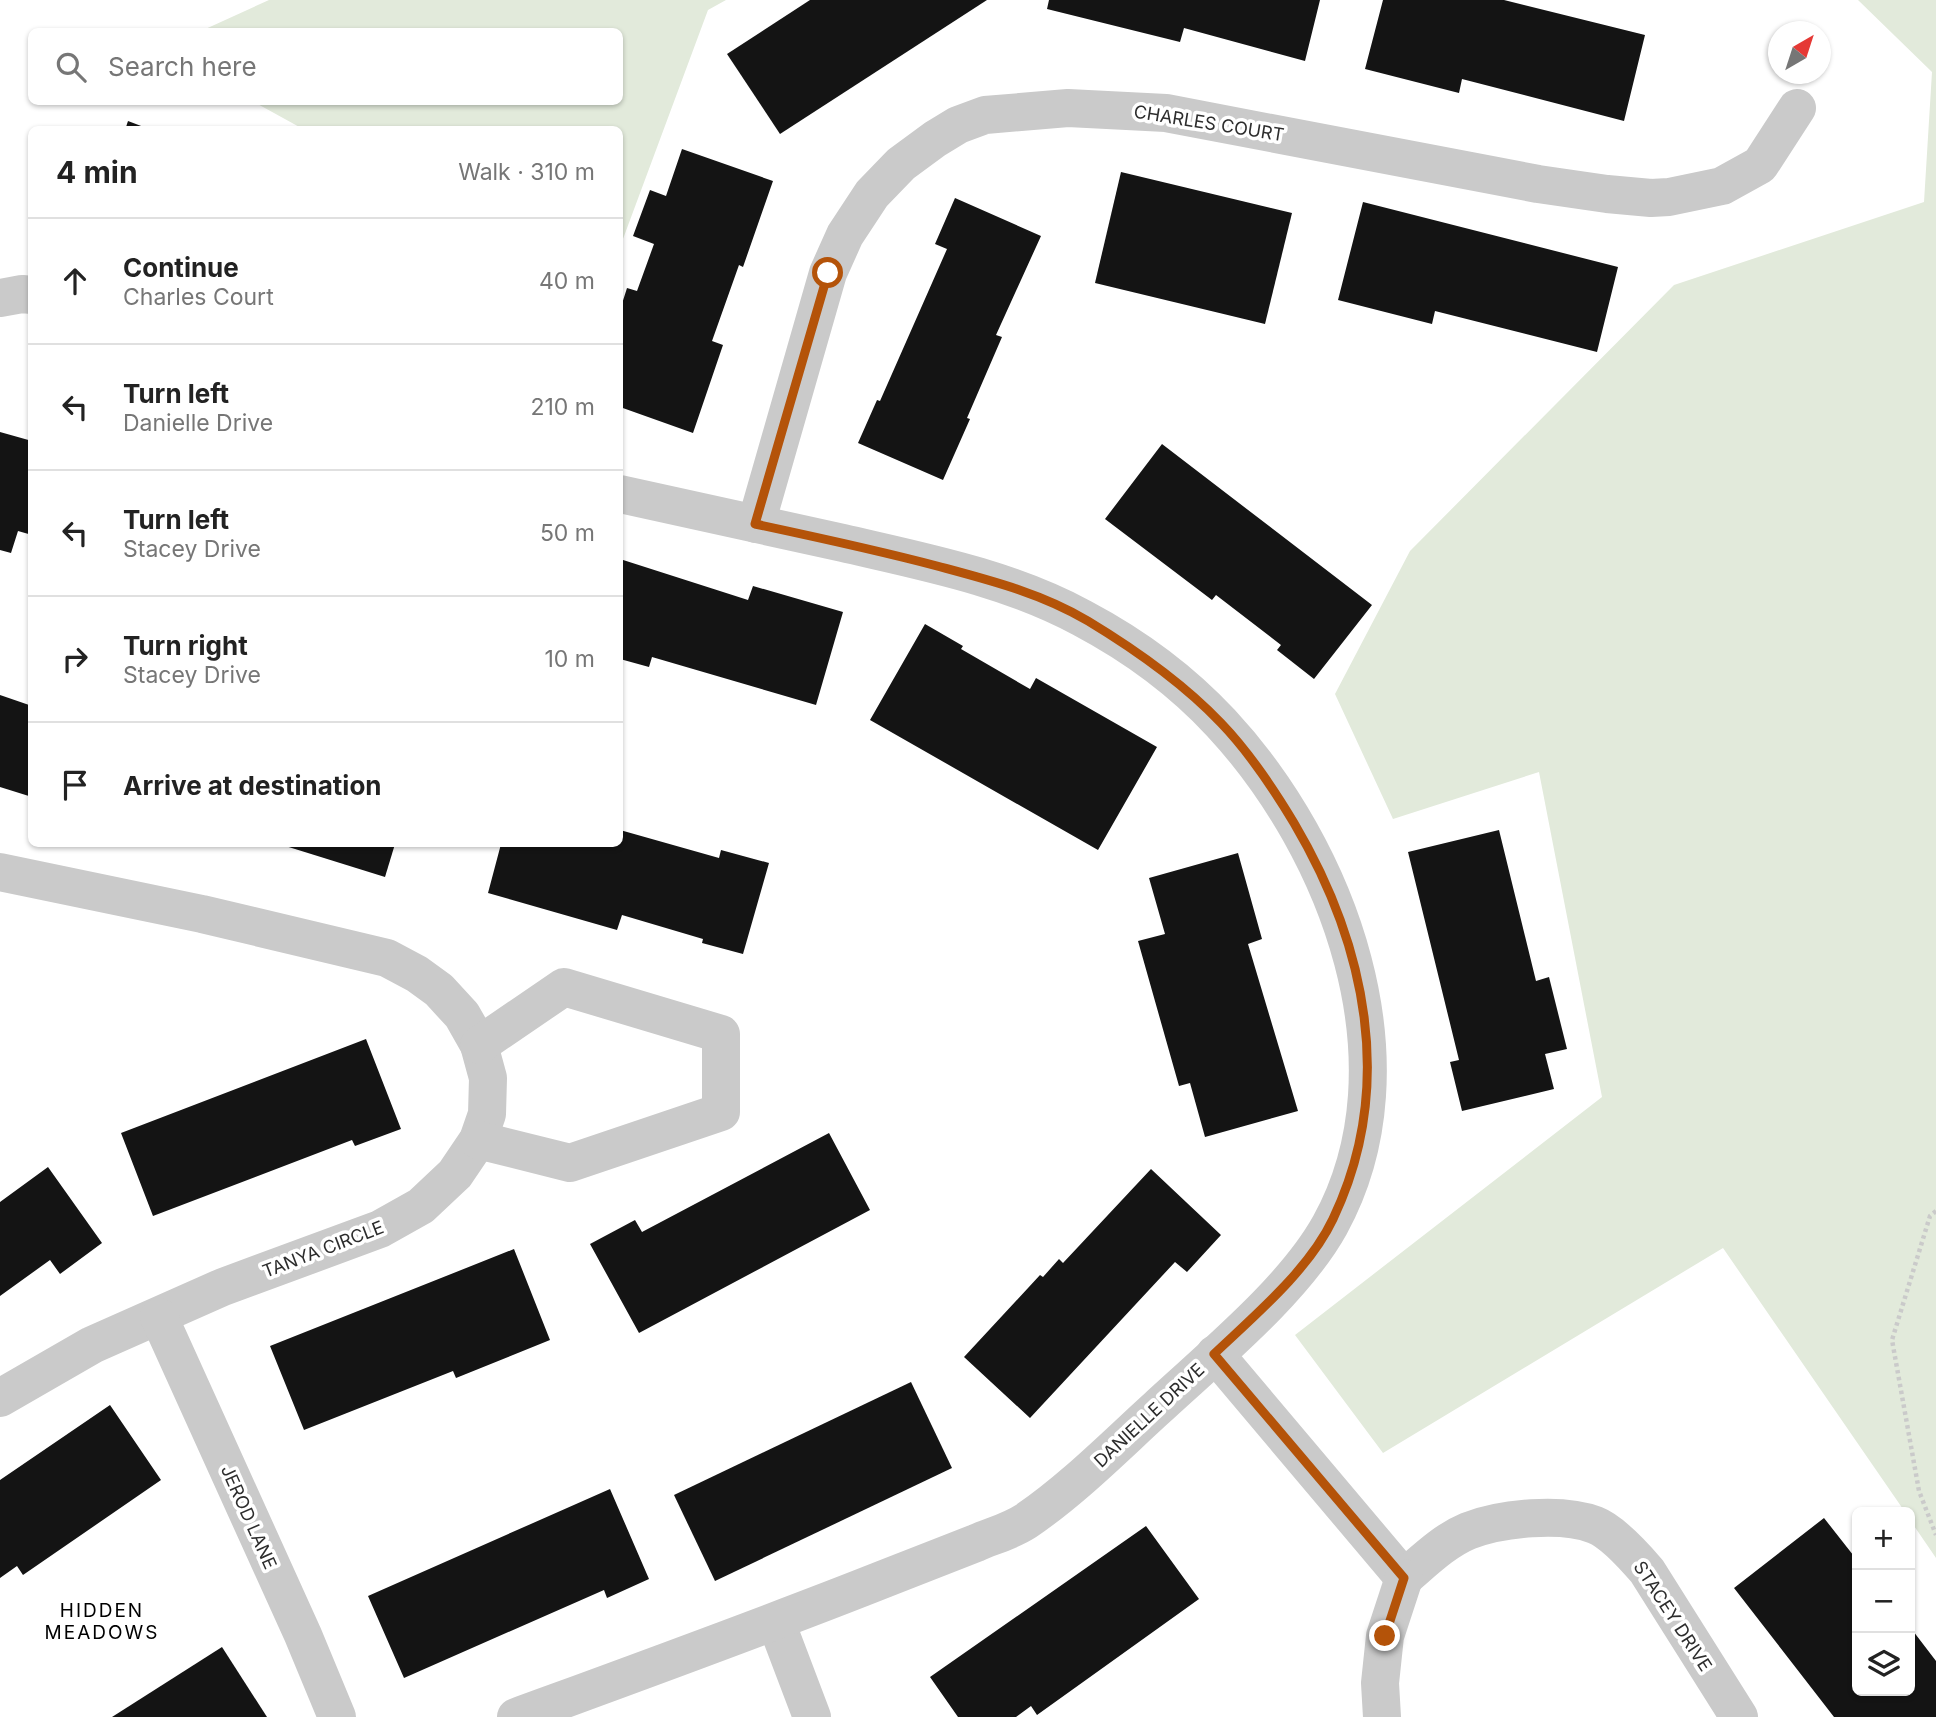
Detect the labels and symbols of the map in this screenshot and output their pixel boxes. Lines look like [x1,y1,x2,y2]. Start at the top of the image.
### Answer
north arrow [1768,21,1831,84]
street label: CHARLES COURT [1132,101,1286,145]
route start [812,257,843,288]
street label: TANYA CIRCLE [259,1216,387,1282]
street label: DANIELLE DRIVE [1090,1359,1208,1471]
street label: JEROD LANE [217,1462,281,1572]
street label: STACEY DRIVE [1630,1557,1716,1675]
district label: HIDDEN MEADOWS [45,1599,159,1644]
route end [1369,1620,1400,1651]

